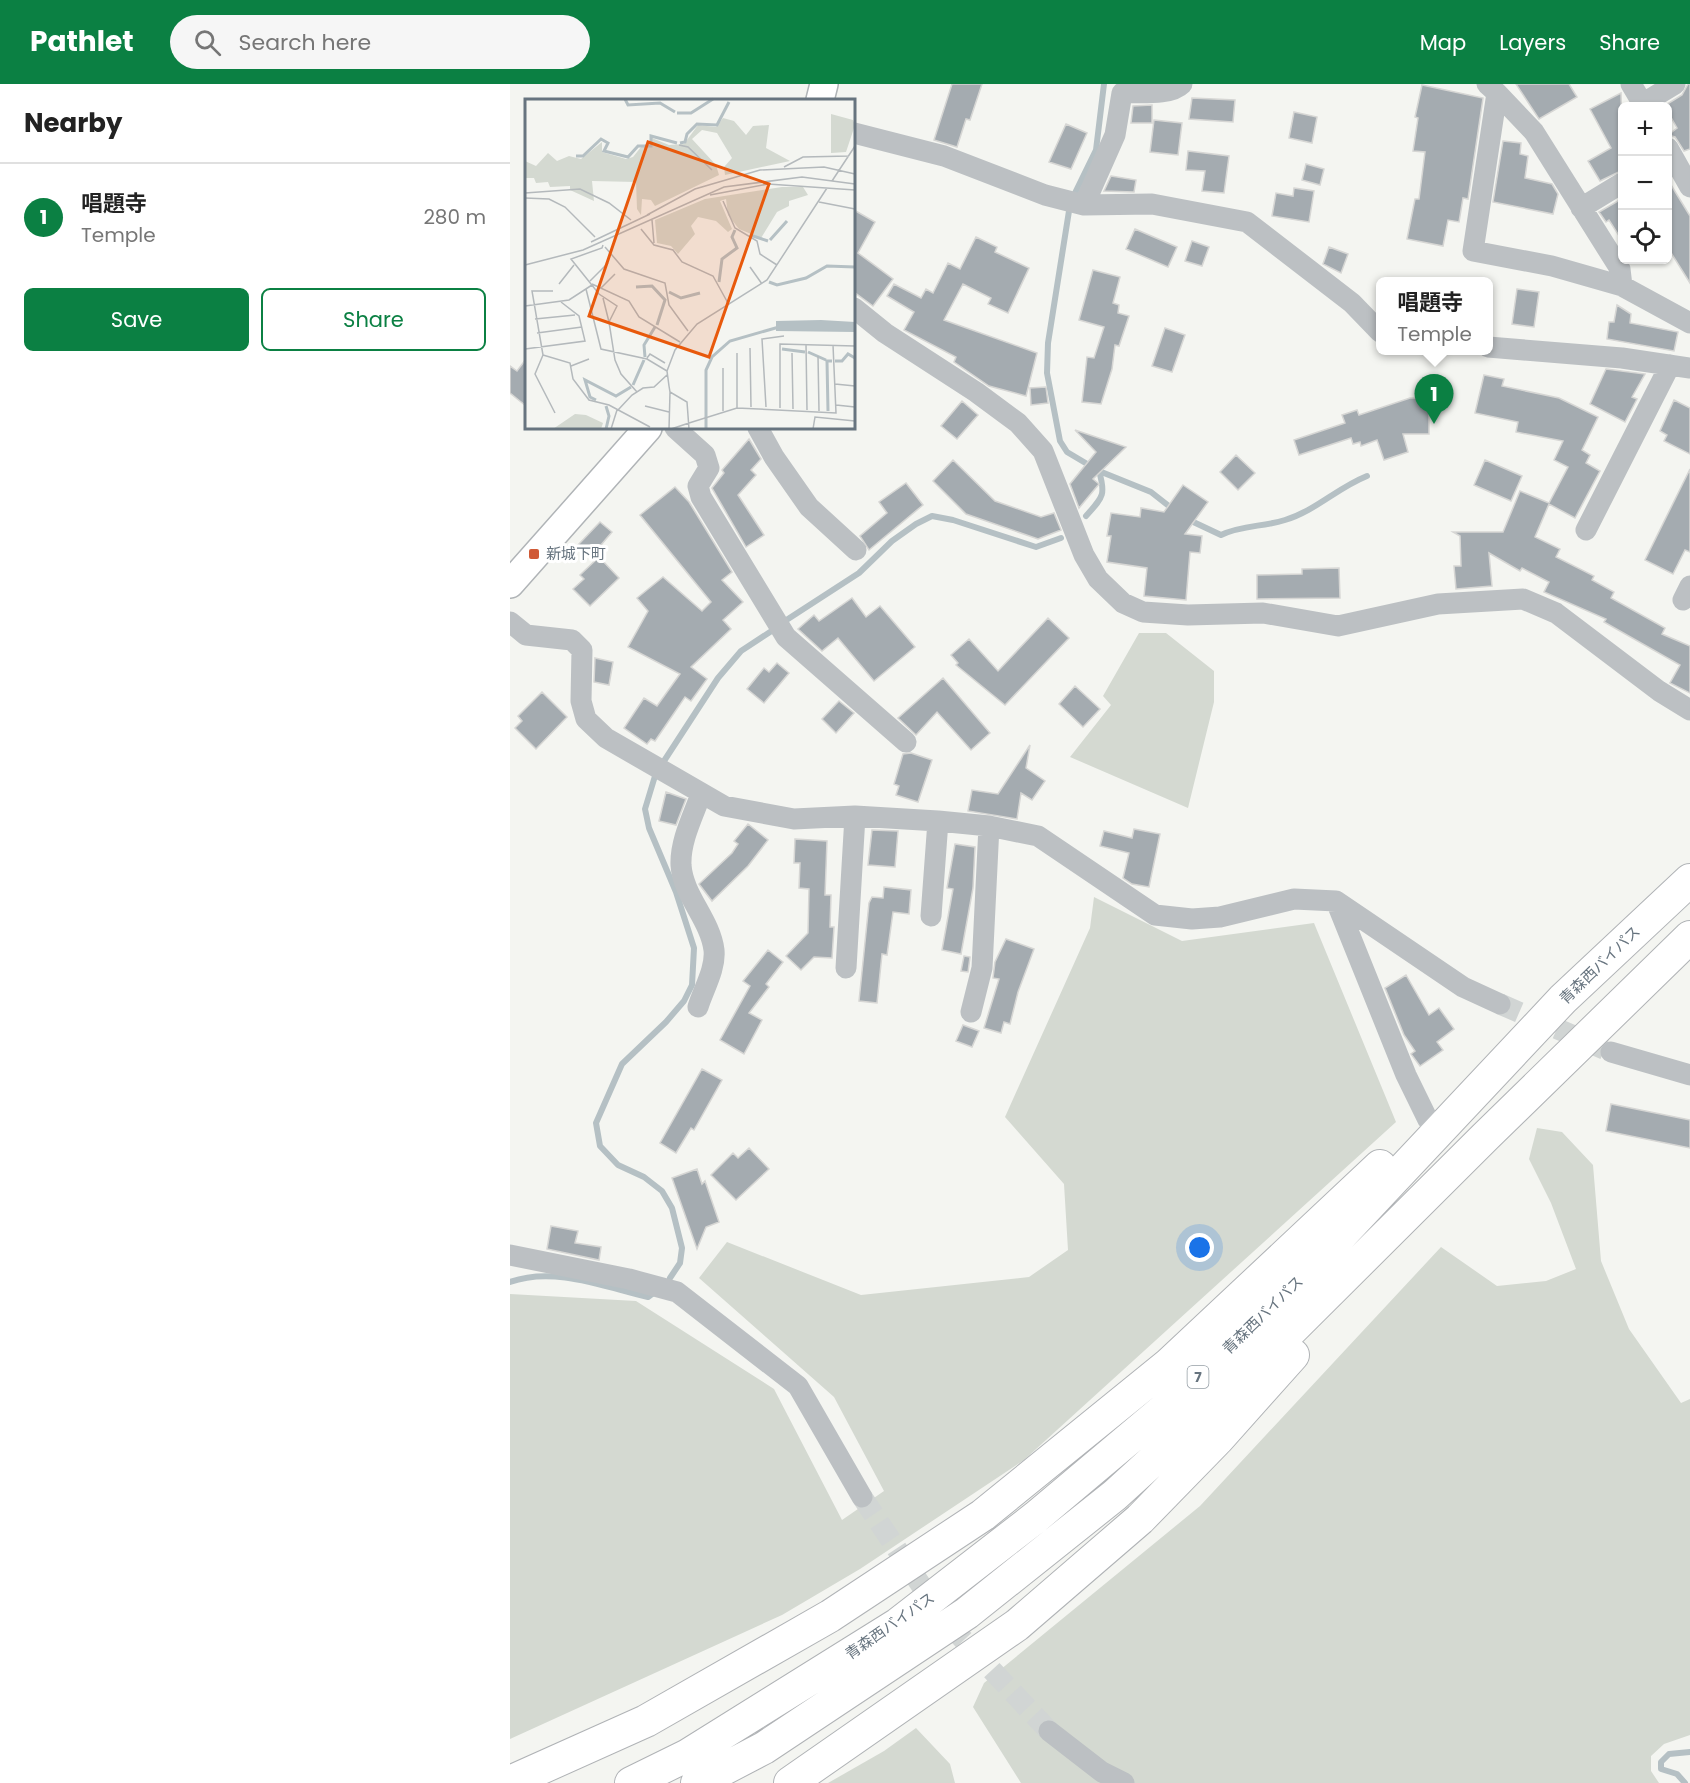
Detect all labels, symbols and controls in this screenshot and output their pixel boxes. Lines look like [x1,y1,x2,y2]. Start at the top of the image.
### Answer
search box [170,15,590,69]
text: Pathlet [30,22,134,61]
icon: search [191,26,224,59]
text: Search here [239,27,371,58]
text: Map [1420,28,1466,57]
text: Layers [1499,28,1566,57]
text: Share [1599,28,1660,57]
inset map [525,99,855,429]
map controls [1618,102,1672,264]
button: + [1618,102,1672,156]
text: Nearby [24,105,122,141]
button: − [1618,156,1672,210]
text: 唱題寺 [81,188,147,219]
text: 1 [40,203,47,231]
text: 280 m [423,203,486,231]
button: locate [1618,210,1672,264]
text: Temple [81,221,156,249]
popup [1376,277,1493,355]
text: 唱題寺 [1397,287,1463,318]
button: Save [24,288,249,351]
button: Share [261,288,486,351]
text: Temple [1397,320,1472,348]
pin: 1 [1414,374,1454,424]
place label: 新城下町 [546,543,606,564]
marker: 新城下町 [527,547,541,561]
street label: 青森西バイパス [1555,921,1645,1009]
your location [1185,1233,1214,1262]
street label: 青森西バイパス [1218,1271,1308,1359]
road number: 7 [1188,1366,1208,1388]
street label: 青森西バイパス [841,1587,939,1664]

